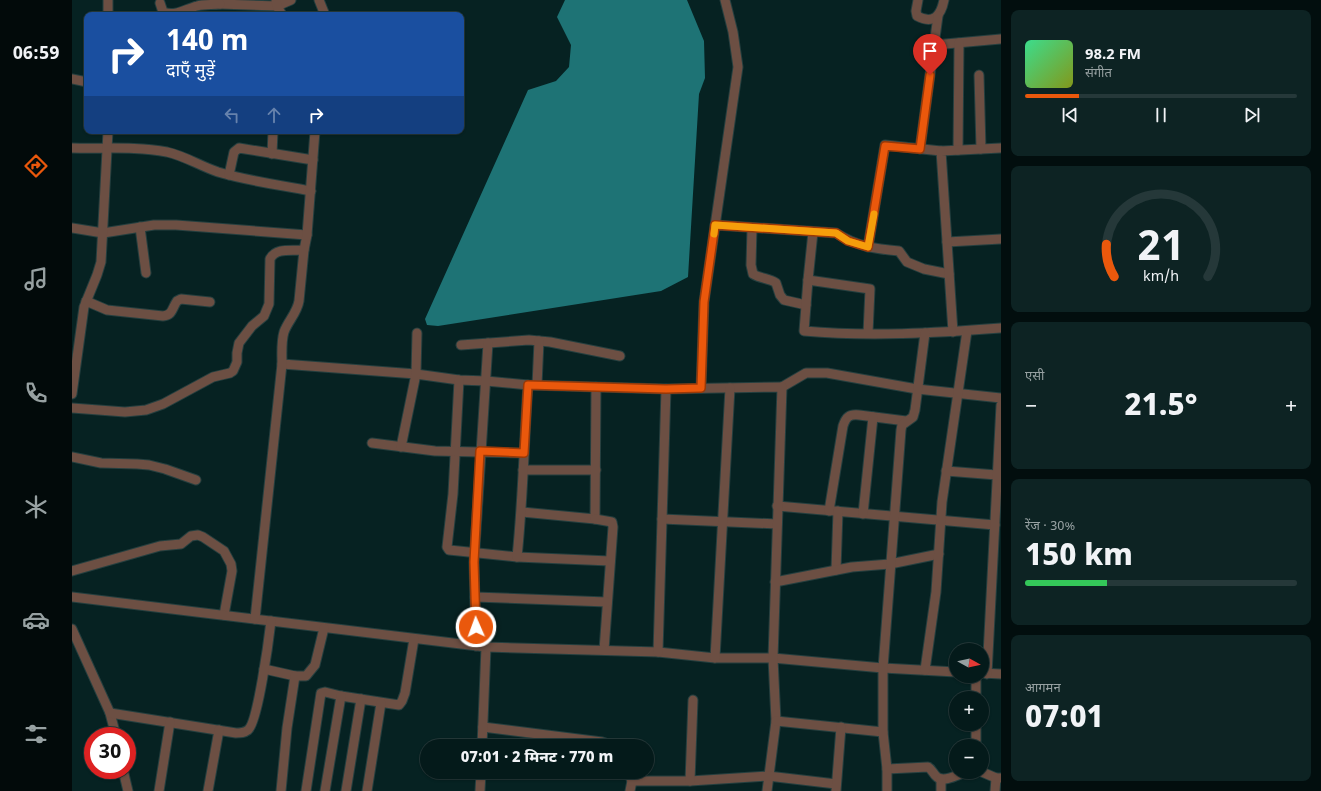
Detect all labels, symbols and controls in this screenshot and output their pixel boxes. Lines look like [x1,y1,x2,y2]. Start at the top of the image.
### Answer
text: 140 m [166,25,248,61]
icon: right [100,28,152,80]
pin [913,34,947,75]
icon: arrive [919,40,941,62]
text: 06:59 [13,43,59,66]
text: 98.2 FM [1085,46,1141,65]
text: दाएँ मुड़ें [166,60,215,83]
text: संगीत [1085,65,1112,82]
icon: left [221,104,243,126]
icon: ahead [263,104,285,126]
icon: right [305,104,327,126]
icon: previous [1059,104,1081,126]
icon: pause [1150,104,1172,126]
icon: next [1241,104,1263,126]
icon: directions [22,152,50,180]
text: 21 [1137,223,1185,277]
icon: music [22,265,50,293]
text: km/h [1143,268,1179,287]
text: एसी [1025,368,1044,385]
icon: phone [22,379,50,407]
text: 21.5° [1125,388,1197,427]
text: − [1025,393,1037,422]
text: + [1285,393,1297,422]
icon: climate [22,493,50,521]
text: रेंज · 30% [1025,518,1075,535]
text: 150 km [1025,538,1133,577]
icon: car [22,606,50,634]
position arrow [455,606,497,648]
north arrow [949,643,989,683]
map controls [949,643,989,779]
text: आगमन [1025,680,1061,697]
button: + [949,691,989,731]
text: 07:01 [1025,700,1104,739]
icon: filters [22,720,50,748]
speed limit sign: 30 [84,727,136,779]
button: − [949,739,989,779]
text: 07:01 · 2 मिनट · 770 m [461,749,613,768]

